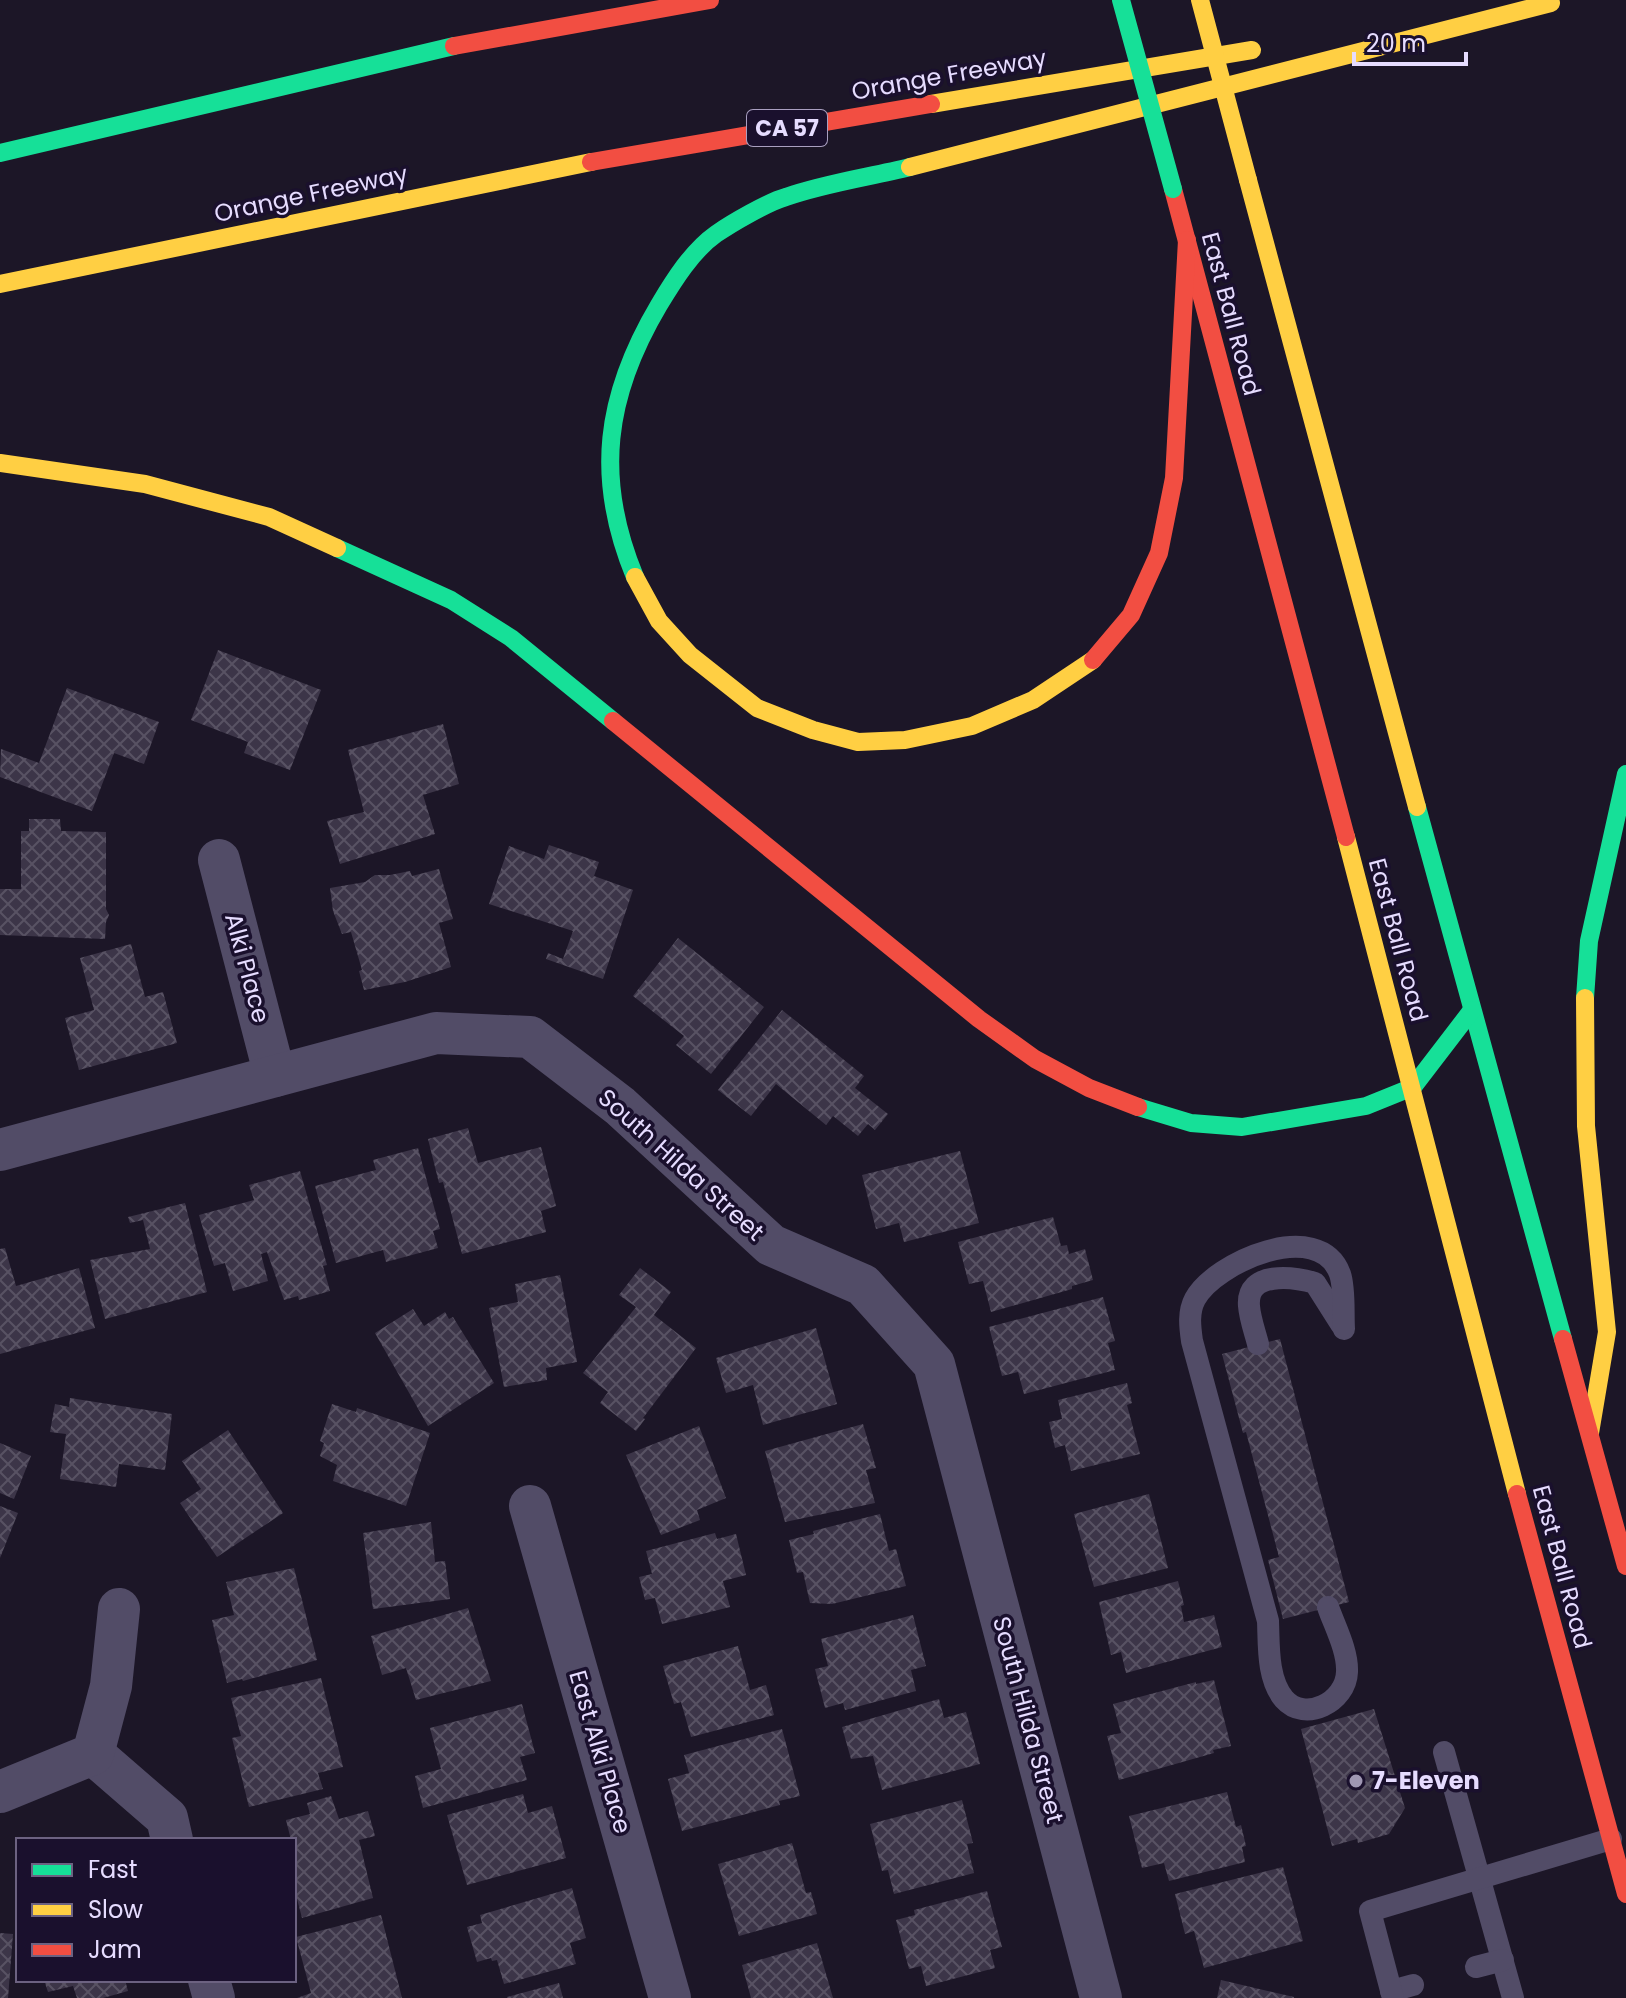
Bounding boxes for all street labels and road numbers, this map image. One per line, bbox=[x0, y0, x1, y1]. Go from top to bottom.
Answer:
street label: Orange Freeway bbox=[849, 41, 1049, 108]
road number: CA 57 bbox=[747, 110, 827, 146]
street label: Orange Freeway bbox=[211, 157, 411, 230]
street label: East Ball Road bbox=[1194, 229, 1269, 399]
street label: East Ball Road bbox=[1361, 855, 1436, 1025]
street label: Alki Place bbox=[217, 909, 278, 1026]
street label: South Hilda Street bbox=[591, 1081, 771, 1248]
street label: East Ball Road bbox=[1525, 1482, 1600, 1652]
street label: South Hilda Street bbox=[985, 1613, 1072, 1827]
street label: East Alki Place bbox=[561, 1666, 640, 1837]

